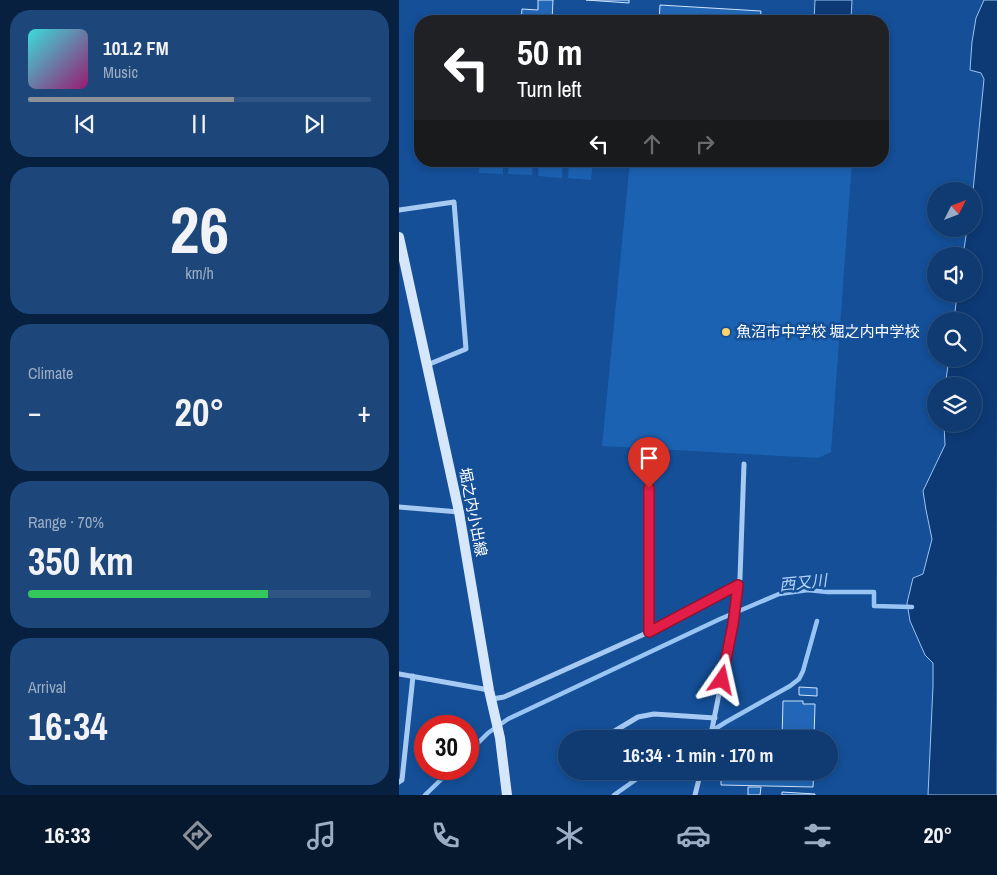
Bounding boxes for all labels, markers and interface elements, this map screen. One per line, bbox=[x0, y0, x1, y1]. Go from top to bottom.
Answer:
text: 50 m bbox=[517, 29, 582, 76]
text: 101.2 FM bbox=[103, 35, 169, 61]
icon: left bbox=[434, 35, 499, 100]
text: Music bbox=[103, 61, 138, 83]
text: Turn left bbox=[517, 74, 582, 104]
icon: previous bbox=[71, 110, 99, 138]
icon: pause bbox=[185, 110, 213, 138]
icon: next bbox=[300, 110, 328, 138]
icon: left bbox=[585, 130, 613, 158]
icon: ahead bbox=[638, 130, 666, 158]
icon: right bbox=[691, 130, 719, 158]
north arrow bbox=[927, 182, 981, 238]
map controls bbox=[927, 182, 982, 432]
text: 26 bbox=[170, 186, 229, 273]
button: sound bbox=[927, 247, 982, 302]
text: km/h bbox=[185, 262, 214, 284]
button: search bbox=[927, 312, 982, 367]
place label: 魚沼市中学校 堀之内中学校 bbox=[736, 321, 919, 342]
marker: 魚沼市中学校 堀之内中学校 bbox=[720, 326, 732, 338]
text: Climate bbox=[28, 362, 73, 384]
button: layers bbox=[927, 377, 982, 432]
text: 20° bbox=[175, 387, 224, 438]
text: − bbox=[28, 393, 41, 431]
text: + bbox=[358, 393, 371, 431]
pin bbox=[628, 437, 670, 488]
icon: arrive bbox=[635, 444, 663, 472]
street label: 堀之内小出線 bbox=[455, 466, 492, 558]
text: Range · 70% bbox=[28, 511, 104, 533]
text: 350 km bbox=[28, 536, 134, 587]
water label: 西又川 bbox=[778, 568, 830, 595]
position arrow bbox=[695, 653, 747, 705]
text: Arrival bbox=[28, 676, 66, 698]
text: 16:34 bbox=[28, 701, 108, 752]
speed limit sign: 30 bbox=[414, 715, 479, 780]
text: 16:34 · 1 min · 170 m bbox=[623, 742, 773, 768]
icon: directions bbox=[180, 818, 215, 853]
icon: music bbox=[304, 818, 339, 853]
icon: phone bbox=[428, 818, 463, 853]
icon: climate bbox=[552, 818, 587, 853]
icon: car bbox=[676, 818, 711, 853]
icon: filters bbox=[800, 818, 835, 853]
text: 16:33 bbox=[44, 820, 91, 850]
text: 20° bbox=[924, 820, 952, 850]

